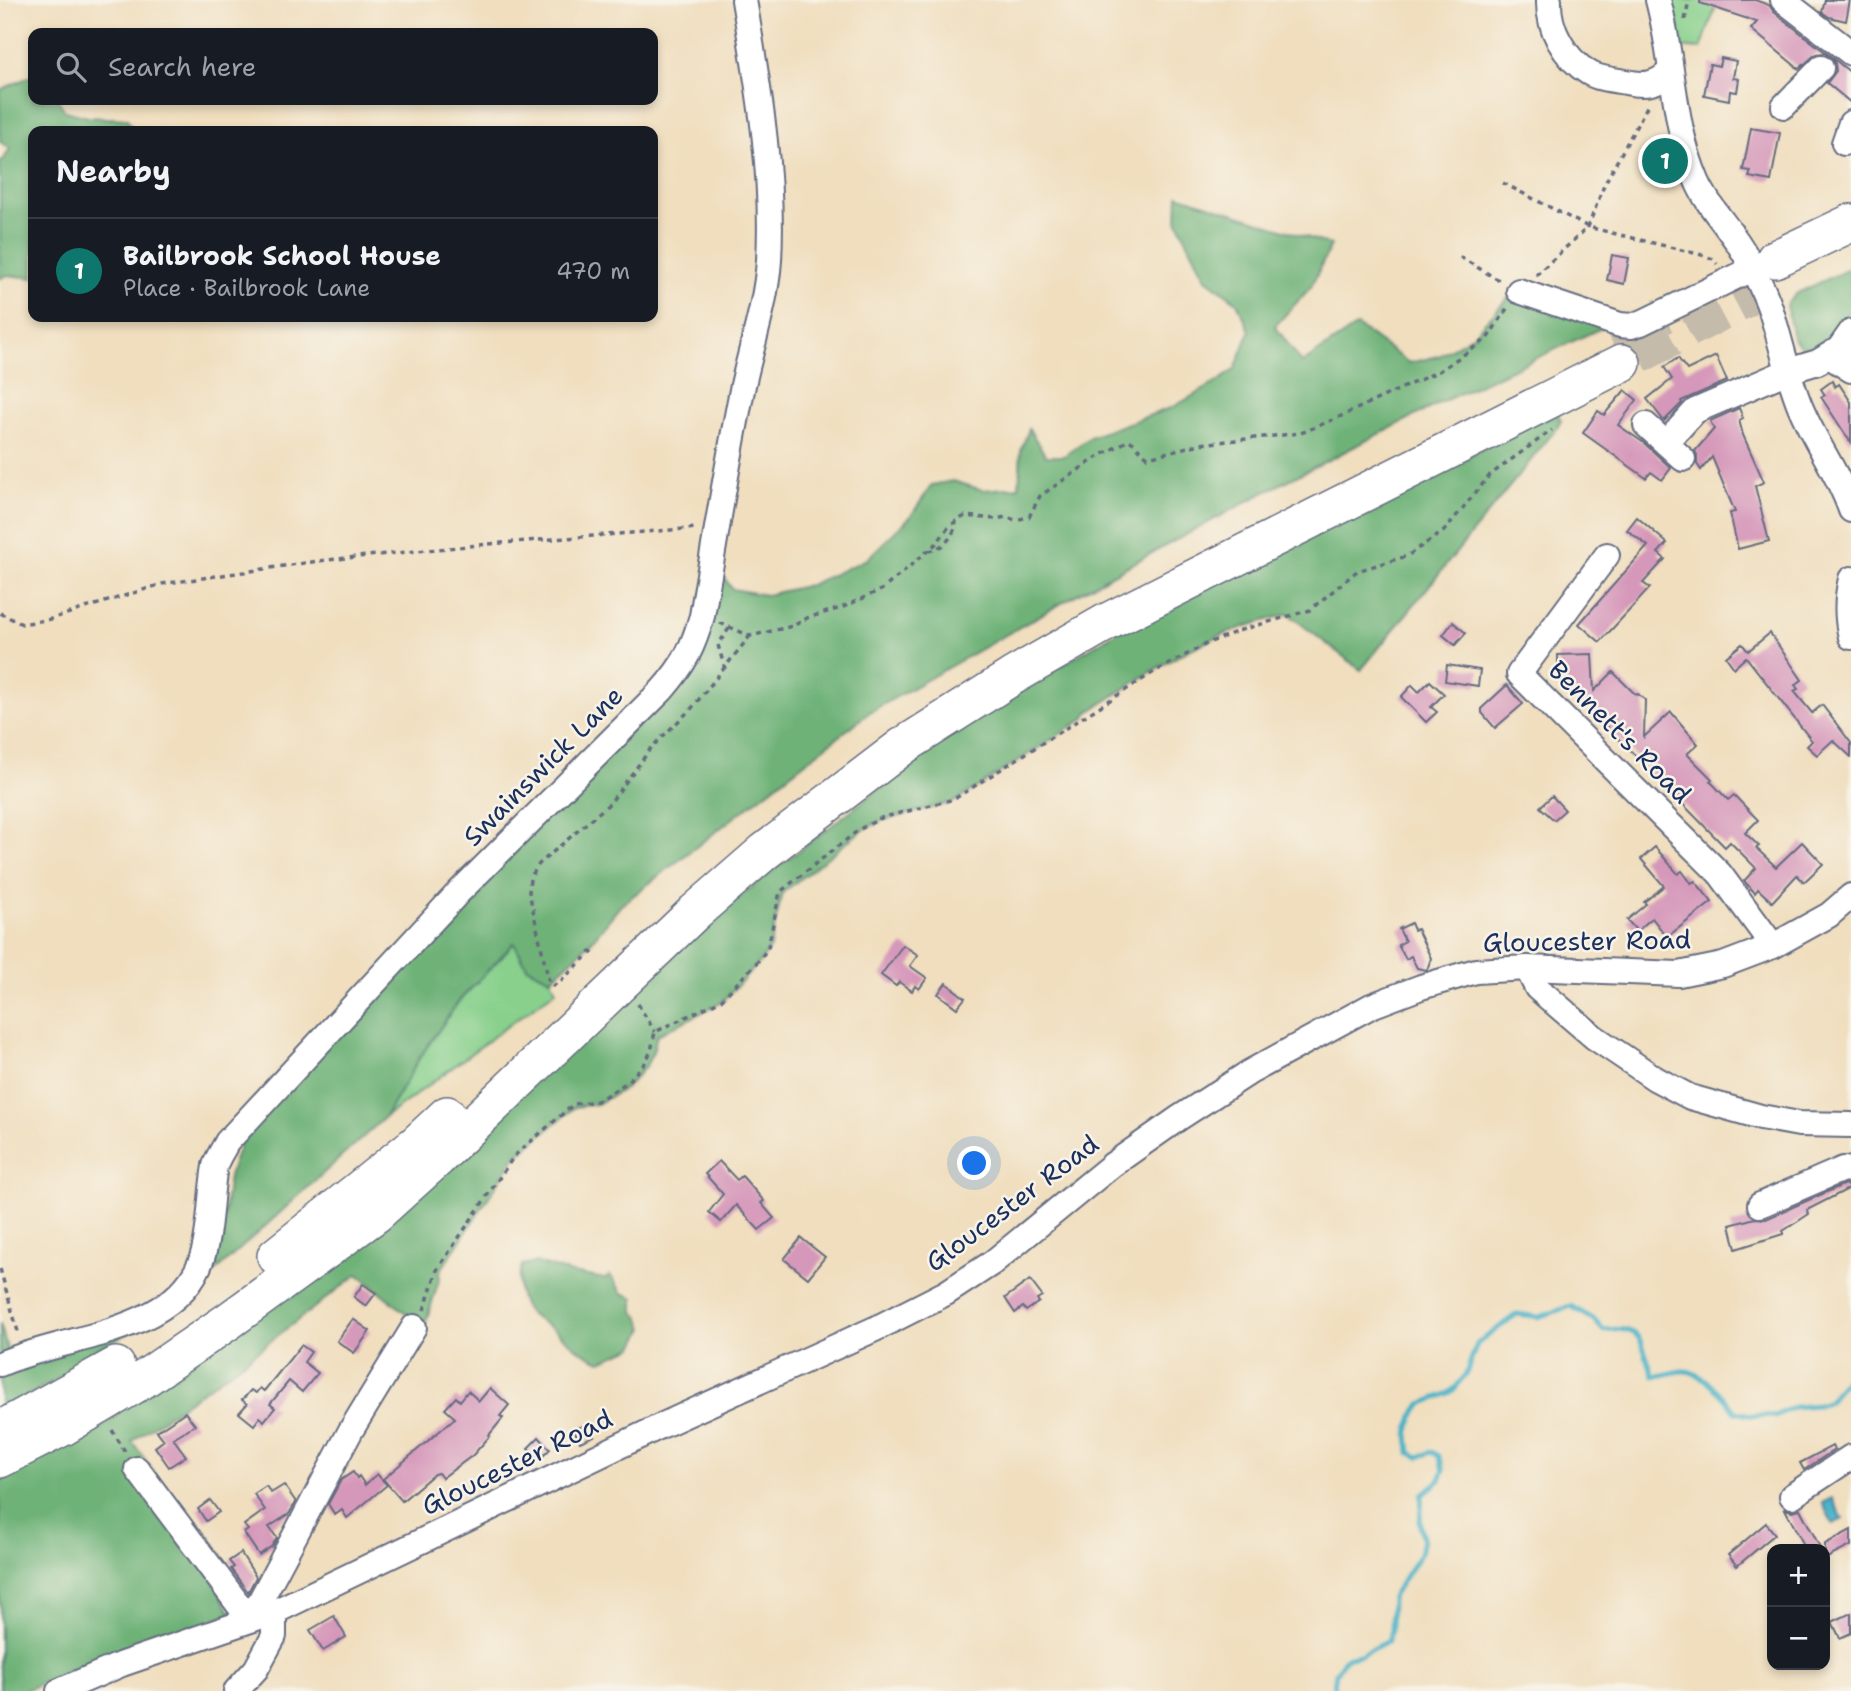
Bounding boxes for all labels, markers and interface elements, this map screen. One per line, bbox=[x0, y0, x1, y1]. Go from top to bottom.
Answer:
search box bbox=[28, 28, 658, 105]
icon: search bbox=[52, 48, 90, 86]
text: Search here bbox=[108, 49, 257, 84]
pin: 1 bbox=[1642, 135, 1688, 187]
text: Nearby bbox=[56, 151, 171, 192]
text: Bailbrook School House bbox=[123, 238, 441, 273]
text: 1 bbox=[74, 256, 84, 286]
text: 470 m bbox=[556, 256, 630, 286]
text: Place · Bailbrook Lane bbox=[123, 273, 370, 303]
street label: Bennett's Road bbox=[1541, 652, 1700, 811]
street label: Swainswick Lane bbox=[455, 678, 630, 853]
street label: Gloucester Road bbox=[1483, 921, 1691, 960]
street label: Gloucester Road bbox=[918, 1126, 1105, 1279]
your location bbox=[957, 1146, 991, 1180]
street label: Gloucester Road bbox=[416, 1400, 618, 1523]
map controls bbox=[1767, 1544, 1830, 1670]
button: + bbox=[1767, 1544, 1830, 1607]
button: − bbox=[1767, 1607, 1830, 1670]

